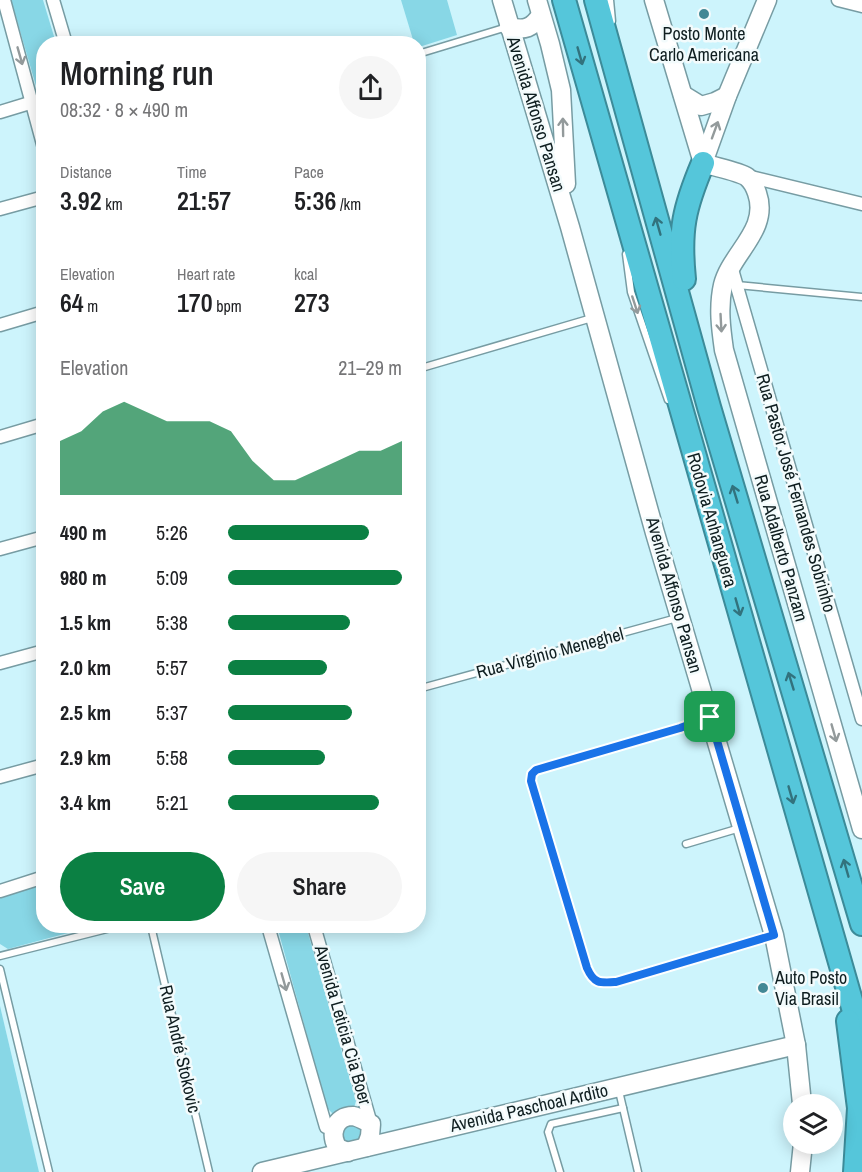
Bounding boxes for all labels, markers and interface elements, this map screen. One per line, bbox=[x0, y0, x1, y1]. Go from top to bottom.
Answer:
marker: Posto Monte Carlo Americana bbox=[697, 7, 711, 21]
place label: Posto Monte Carlo Americana bbox=[649, 21, 759, 67]
street label: Avenida Affonso Pansan bbox=[501, 32, 572, 195]
one-way arrow bbox=[15, 46, 26, 65]
one-way arrow bbox=[575, 46, 586, 65]
text: Morning run bbox=[60, 51, 214, 95]
button: share bbox=[339, 56, 402, 119]
text: 08:32 · 8 × 490 m bbox=[60, 96, 188, 123]
one-way arrow bbox=[557, 118, 569, 138]
one-way arrow bbox=[710, 121, 721, 139]
text: Distance bbox=[60, 161, 112, 183]
text: Time bbox=[177, 161, 207, 183]
text: Pace bbox=[294, 161, 324, 183]
text: 3.92 bbox=[60, 183, 102, 218]
text: 21:57 bbox=[177, 183, 231, 218]
text: 5:36 bbox=[294, 183, 336, 218]
text: km bbox=[102, 193, 123, 215]
text: /km bbox=[336, 193, 361, 215]
one-way arrow bbox=[652, 216, 664, 235]
text: Elevation bbox=[60, 263, 115, 285]
text: Heart rate bbox=[177, 263, 235, 285]
text: kcal bbox=[294, 263, 317, 285]
text: 64 bbox=[60, 285, 84, 320]
text: 170 bbox=[177, 285, 213, 320]
text: 273 bbox=[294, 285, 330, 320]
text: m bbox=[84, 295, 98, 317]
text: bpm bbox=[213, 295, 242, 317]
one-way arrow bbox=[631, 295, 642, 314]
one-way arrow bbox=[715, 312, 726, 332]
text: Elevation bbox=[60, 354, 128, 381]
text: 21–29 m bbox=[338, 354, 402, 381]
street label: Rua Pastor José Fernandes Sobrinho bbox=[750, 371, 843, 615]
street label: Rodovia Anhanguera bbox=[681, 450, 744, 590]
street label: Rua Adalberto Panzam bbox=[749, 471, 814, 624]
one-way arrow bbox=[729, 485, 740, 504]
street label: Avenida Affonso Pansan bbox=[640, 513, 709, 676]
text: 490 m bbox=[60, 519, 107, 546]
text: 5:26 bbox=[156, 519, 188, 546]
text: 980 m bbox=[60, 564, 107, 591]
text: 5:09 bbox=[156, 564, 188, 591]
one-way arrow bbox=[732, 597, 744, 616]
text: 1.5 km bbox=[60, 609, 111, 636]
text: 5:38 bbox=[156, 609, 188, 636]
street label: Rua Virginio Meneghel bbox=[473, 621, 626, 684]
text: 2.0 km bbox=[60, 654, 111, 681]
text: 5:57 bbox=[156, 654, 188, 681]
one-way arrow bbox=[785, 672, 796, 691]
pin bbox=[684, 691, 735, 742]
text: 2.5 km bbox=[60, 699, 111, 726]
text: 5:37 bbox=[156, 699, 188, 726]
icon: arrive bbox=[693, 700, 726, 733]
one-way arrow bbox=[829, 723, 840, 742]
text: 2.9 km bbox=[60, 744, 111, 771]
text: 5:58 bbox=[156, 744, 188, 771]
one-way arrow bbox=[786, 785, 798, 804]
text: 3.4 km bbox=[60, 789, 111, 816]
text: 5:21 bbox=[156, 789, 188, 816]
button: Save bbox=[60, 852, 225, 921]
button: Share bbox=[237, 852, 402, 921]
one-way arrow bbox=[840, 859, 851, 878]
street label: Avenida Leticia Cia Boer bbox=[308, 941, 378, 1108]
place label: Auto Posto Via Brasil bbox=[774, 965, 847, 1011]
one-way arrow bbox=[279, 972, 290, 991]
marker: Auto Posto Via Brasil bbox=[756, 981, 770, 995]
street label: Rua André Stokovic bbox=[154, 983, 207, 1115]
street label: Avenida Paschoal Ardito bbox=[446, 1077, 610, 1138]
map controls bbox=[783, 1094, 843, 1154]
button: layers bbox=[783, 1094, 843, 1154]

